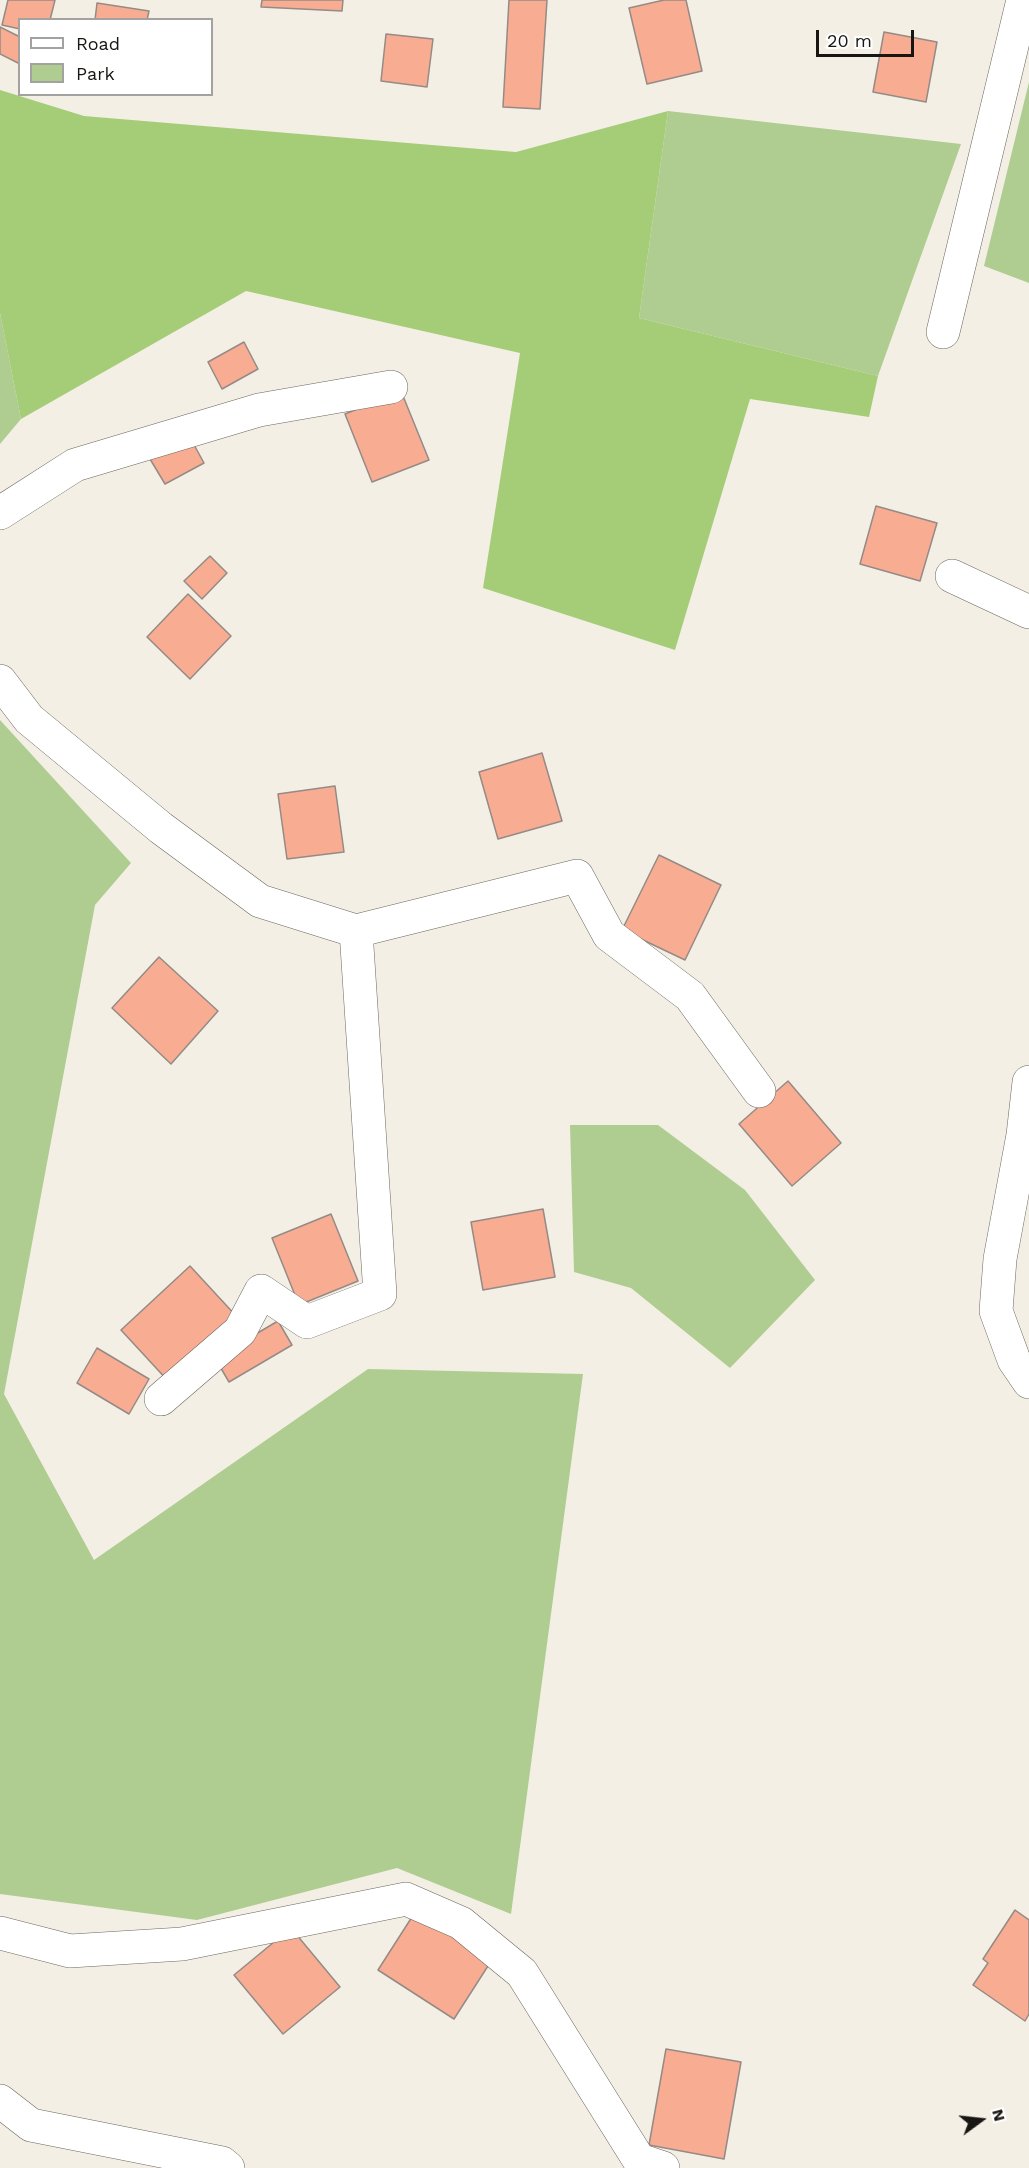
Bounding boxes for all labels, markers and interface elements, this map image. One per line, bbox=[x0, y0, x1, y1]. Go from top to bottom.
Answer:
legend bbox=[18, 18, 213, 96]
scale bar bbox=[819, 18, 916, 56]
text: 20 m bbox=[827, 30, 872, 51]
text: Road bbox=[76, 33, 120, 54]
text: Park bbox=[76, 63, 115, 84]
north arrow bbox=[951, 2090, 1011, 2150]
text: N bbox=[988, 2107, 1010, 2123]

